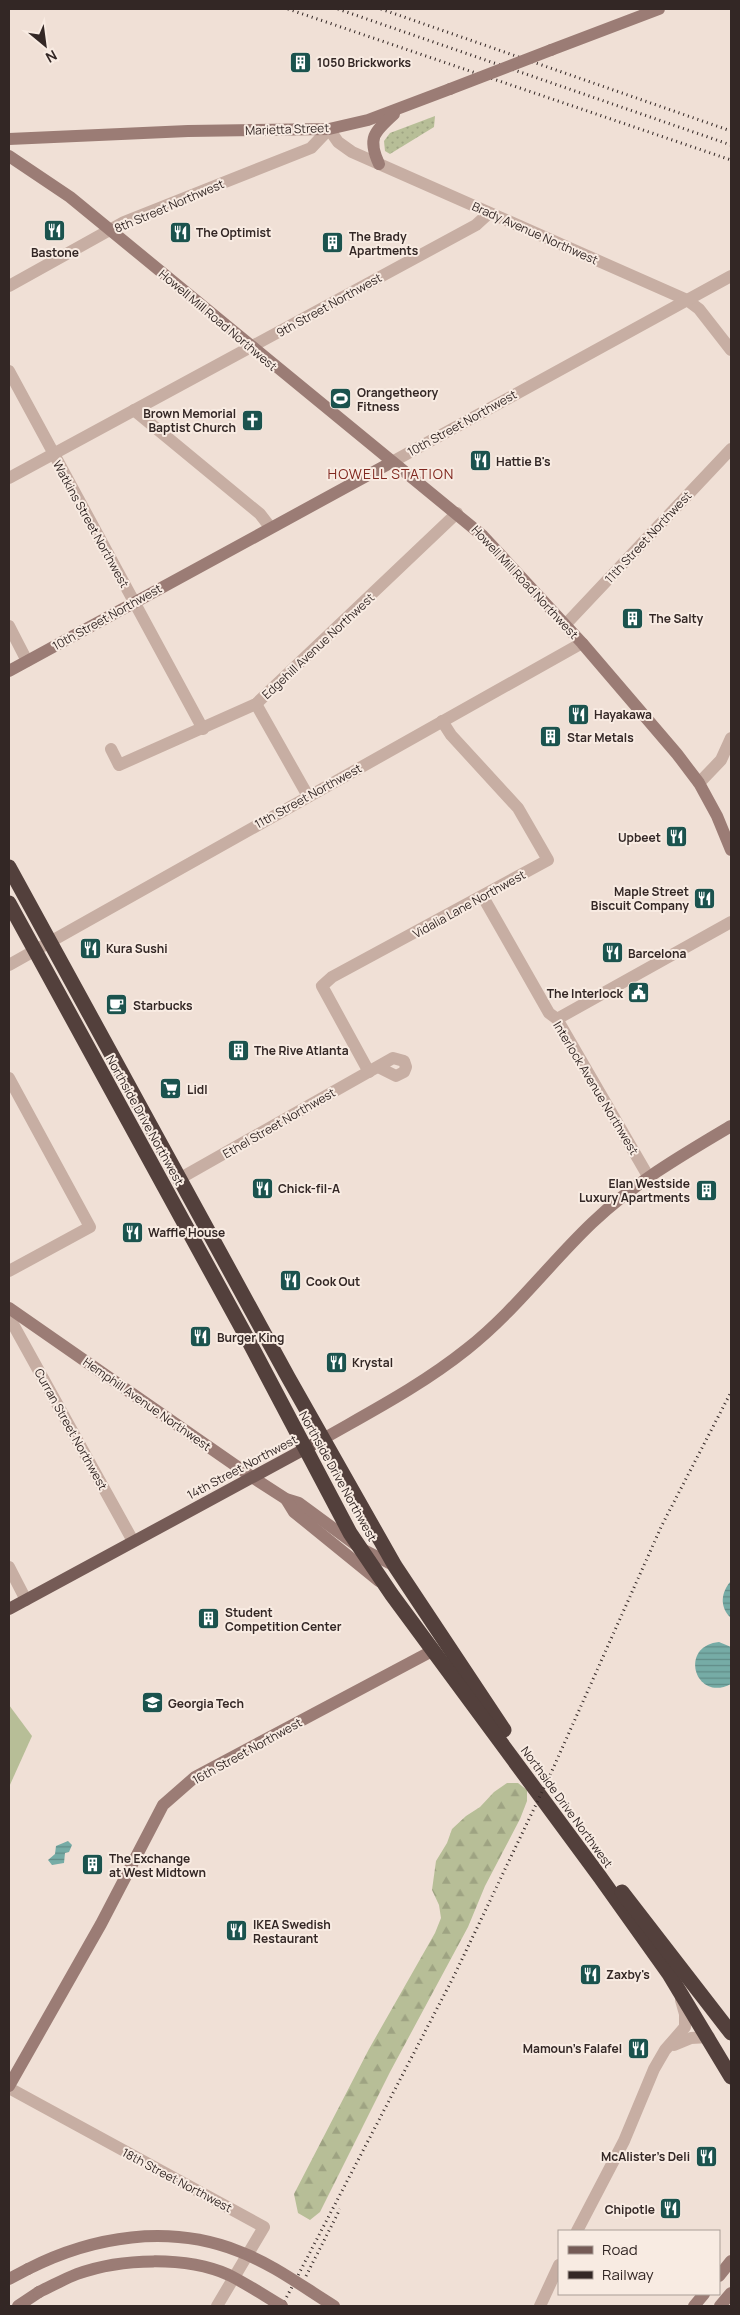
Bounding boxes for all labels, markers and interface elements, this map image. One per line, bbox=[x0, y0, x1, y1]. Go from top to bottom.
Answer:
north arrow bbox=[20, 20, 70, 70]
text: N bbox=[43, 46, 61, 68]
building icon: 1050 Brickworks bbox=[289, 50, 313, 74]
place label: 1050 Brickworks bbox=[317, 54, 411, 71]
street label: Marietta Street bbox=[245, 119, 330, 139]
street label: 8th Street Northwest bbox=[112, 175, 227, 237]
street label: Brady Avenue Northwest bbox=[469, 198, 601, 269]
restaurant icon: Bastone bbox=[43, 219, 67, 243]
restaurant icon: The Optimist bbox=[168, 220, 192, 244]
place label: The Optimist bbox=[196, 224, 271, 241]
place label: The Brady Apartments bbox=[349, 228, 419, 259]
building icon: The Brady Apartments bbox=[321, 231, 345, 255]
place label: Bastone bbox=[31, 244, 79, 261]
street label: Howell Mill Road Northwest bbox=[155, 265, 281, 375]
street label: 9th Street Northwest bbox=[273, 269, 385, 341]
place label: Orangetheory Fitness bbox=[357, 384, 439, 415]
street label: 10th Street Northwest bbox=[404, 386, 520, 460]
sports icon: Orangetheory Fitness bbox=[329, 387, 353, 411]
place label: Brown Memorial Baptist Church bbox=[143, 405, 236, 436]
church icon: Brown Memorial Baptist Church bbox=[240, 408, 264, 432]
restaurant icon: Hattie B's bbox=[468, 449, 492, 473]
place label: Hattie B's bbox=[496, 453, 551, 470]
street label: Watkins Street Northwest bbox=[49, 457, 133, 591]
district label: HOWELL STATION bbox=[328, 464, 454, 483]
street label: 11th Street Northwest bbox=[601, 487, 695, 587]
street label: Howell Mill Road Northwest bbox=[468, 522, 582, 643]
street label: 10th Street Northwest bbox=[49, 580, 165, 654]
street label: Edgehill Avenue Northwest bbox=[258, 589, 378, 703]
building icon: The Salty bbox=[621, 606, 645, 630]
place label: The Salty bbox=[649, 610, 704, 627]
restaurant icon: Hayakawa bbox=[566, 702, 590, 726]
place label: Hayakawa bbox=[594, 706, 652, 723]
building icon: Star Metals bbox=[539, 725, 563, 749]
place label: Star Metals bbox=[567, 729, 634, 746]
street label: 11th Street Northwest bbox=[251, 759, 365, 833]
restaurant icon: Upbeet bbox=[665, 825, 689, 849]
place label: Upbeet bbox=[618, 829, 661, 846]
street label: Vidalia Lane Northwest bbox=[410, 866, 528, 942]
place label: Maple Street Biscuit Company bbox=[591, 883, 689, 914]
restaurant icon: Maple Street Biscuit Company bbox=[693, 886, 717, 910]
restaurant icon: Kura Sushi bbox=[78, 936, 102, 960]
place label: Kura Sushi bbox=[106, 940, 168, 957]
restaurant icon: Barcelona bbox=[600, 941, 624, 965]
place label: Barcelona bbox=[628, 945, 686, 962]
public building icon: The Interlock bbox=[627, 981, 651, 1005]
place label: The Interlock bbox=[547, 985, 624, 1002]
cafe icon: Starbucks bbox=[105, 993, 129, 1017]
place label: Starbucks bbox=[133, 997, 193, 1014]
street label: Interlock Avenue Northwest bbox=[549, 1018, 643, 1158]
building icon: The Rive Atlanta bbox=[226, 1038, 250, 1062]
place label: The Rive Atlanta bbox=[254, 1042, 349, 1059]
street label: Northside Drive Northwest bbox=[102, 1052, 188, 1188]
supermarket icon: Lidl bbox=[159, 1077, 183, 1101]
place label: Lidl bbox=[187, 1081, 208, 1098]
street label: Ethel Street Northwest bbox=[220, 1084, 339, 1162]
place label: Elan Westside Luxury Apartments bbox=[579, 1175, 691, 1206]
restaurant icon: Chick-fil-A bbox=[250, 1176, 274, 1200]
building icon: Elan Westside Luxury Apartments bbox=[694, 1178, 718, 1202]
place label: Chick-fil-A bbox=[278, 1180, 340, 1197]
restaurant icon: Waffle House bbox=[120, 1220, 144, 1244]
place label: Waffle House bbox=[148, 1224, 225, 1241]
restaurant icon: Cook Out bbox=[278, 1269, 302, 1293]
place label: Cook Out bbox=[306, 1273, 360, 1290]
restaurant icon: Burger King bbox=[189, 1325, 213, 1349]
place label: Burger King bbox=[217, 1329, 284, 1346]
restaurant icon: Krystal bbox=[324, 1350, 348, 1374]
street label: Hemphill Avenue Northwest bbox=[80, 1353, 214, 1455]
place label: Krystal bbox=[352, 1354, 393, 1371]
street label: Curran Street Northwest bbox=[30, 1365, 112, 1493]
street label: Northside Drive Northwest bbox=[295, 1408, 381, 1544]
street label: 14th Street Northwest bbox=[184, 1431, 300, 1503]
place label: Student Competition Center bbox=[225, 1604, 342, 1635]
building icon: Student Competition Center bbox=[197, 1607, 221, 1631]
school or university icon: Georgia Tech bbox=[140, 1691, 164, 1715]
place label: Georgia Tech bbox=[168, 1695, 244, 1712]
street label: 16th Street Northwest bbox=[189, 1714, 305, 1788]
street label: Northside Drive Northwest bbox=[517, 1743, 617, 1871]
place label: The Exchange at West Midtown bbox=[109, 1850, 206, 1881]
building icon: The Exchange at West Midtown bbox=[81, 1853, 105, 1877]
place label: IKEA Swedish Restaurant bbox=[253, 1916, 331, 1947]
restaurant icon: IKEA Swedish Restaurant bbox=[225, 1919, 249, 1943]
restaurant icon: Zaxby's bbox=[578, 1962, 602, 1986]
place label: Zaxby's bbox=[606, 1966, 650, 1983]
restaurant icon: Mamoun's Falafel bbox=[626, 2036, 650, 2060]
place label: Mamoun's Falafel bbox=[523, 2040, 622, 2057]
street label: 18th Street Northwest bbox=[119, 2144, 235, 2216]
restaurant icon: McAlister's Deli bbox=[694, 2144, 718, 2168]
place label: McAlister's Deli bbox=[601, 2148, 690, 2165]
restaurant icon: Chipotle bbox=[659, 2197, 683, 2221]
place label: Chipotle bbox=[605, 2201, 655, 2218]
legend bbox=[558, 2230, 720, 2295]
text: Road bbox=[602, 2239, 638, 2260]
text: Railway bbox=[602, 2264, 654, 2285]

